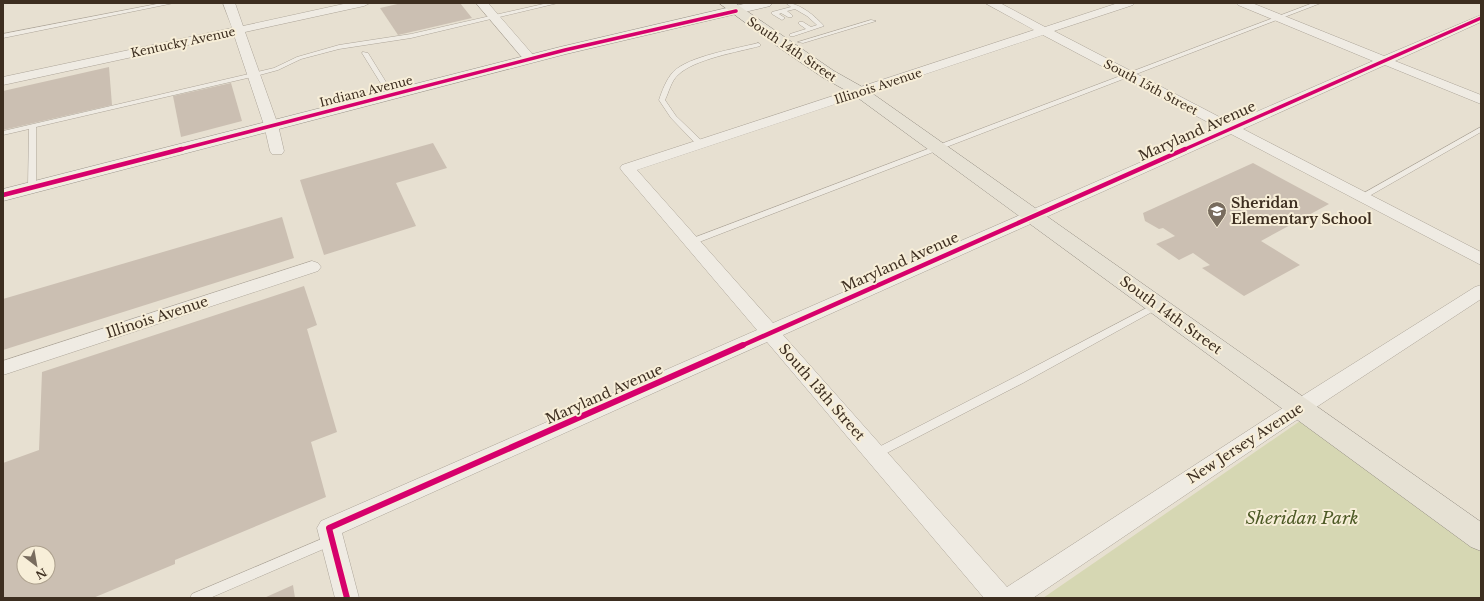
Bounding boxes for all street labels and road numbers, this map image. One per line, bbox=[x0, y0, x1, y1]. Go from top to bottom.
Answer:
street label: South 14th Street bbox=[744, 14, 840, 85]
street label: Kentucky Avenue bbox=[129, 24, 237, 60]
street label: South 15th Street bbox=[1101, 56, 1201, 118]
street label: Illinois Avenue bbox=[832, 65, 924, 107]
street label: Indiana Avenue bbox=[318, 72, 414, 110]
street label: Maryland Avenue bbox=[1135, 97, 1259, 165]
street label: Maryland Avenue bbox=[838, 228, 962, 296]
street label: South 14th Street bbox=[1116, 272, 1226, 359]
street label: Illinois Avenue bbox=[104, 292, 210, 342]
street label: South 13th Street bbox=[775, 340, 869, 445]
street label: Maryland Avenue bbox=[542, 360, 666, 428]
street label: New Jersey Avenue bbox=[1183, 399, 1307, 487]

